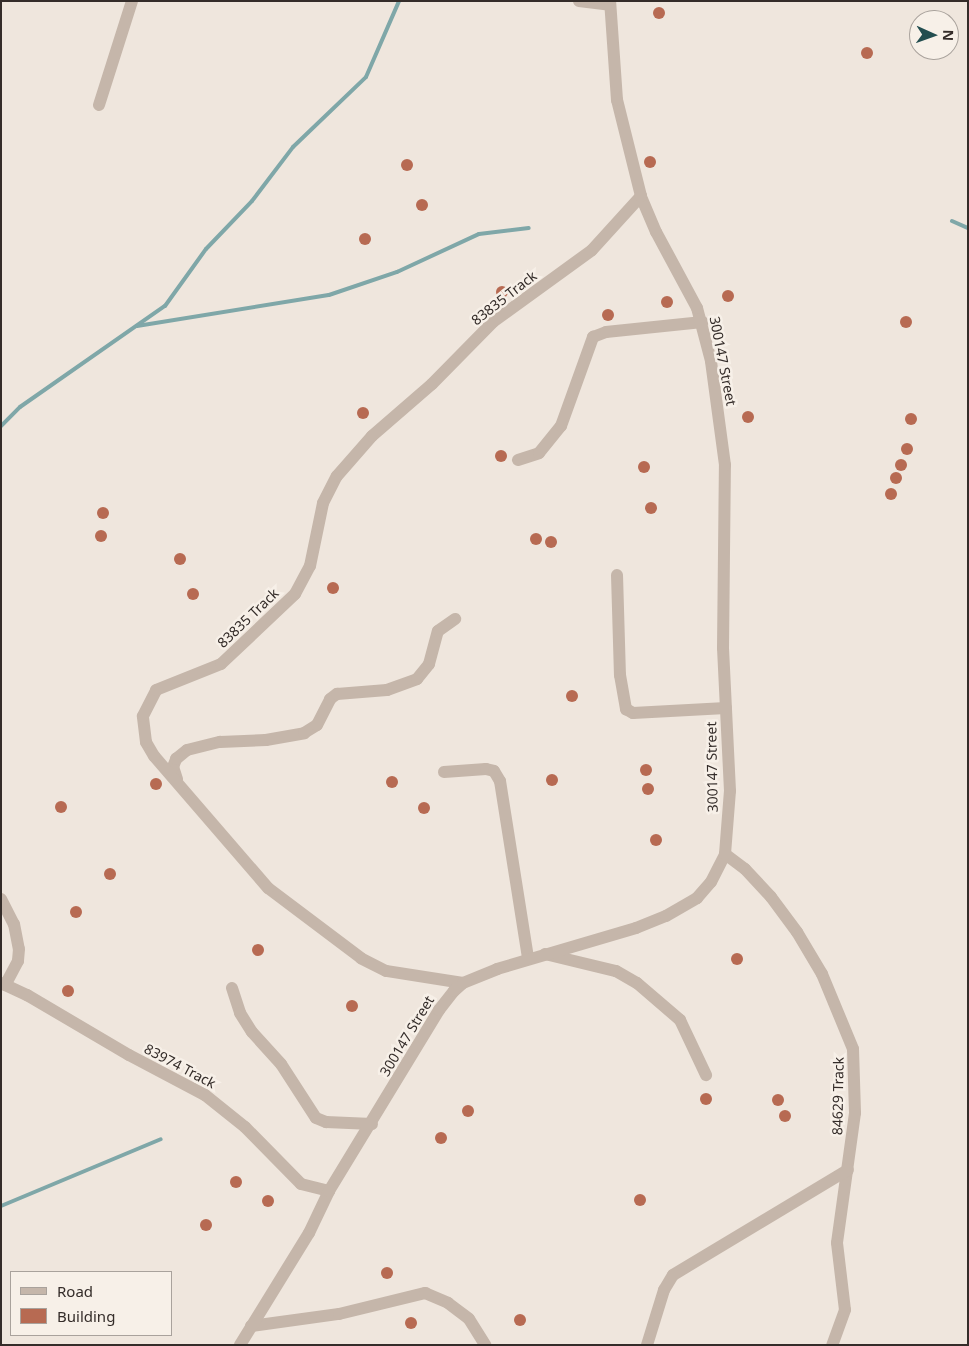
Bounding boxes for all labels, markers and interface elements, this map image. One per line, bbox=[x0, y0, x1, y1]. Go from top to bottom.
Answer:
north arrow bbox=[909, 10, 959, 60]
text: N bbox=[939, 29, 958, 42]
street label: 83835 Track bbox=[468, 267, 540, 329]
street label: 300147 Street bbox=[706, 315, 740, 407]
street label: 83835 Track bbox=[214, 585, 282, 651]
street label: 300147 Street bbox=[703, 721, 721, 813]
street label: 300147 Street bbox=[376, 993, 438, 1079]
street label: 83974 Track bbox=[141, 1040, 219, 1092]
street label: 84629 Track bbox=[829, 1057, 847, 1135]
legend bbox=[10, 1271, 172, 1336]
text: Road bbox=[57, 1281, 93, 1301]
text: Building bbox=[57, 1306, 115, 1326]

